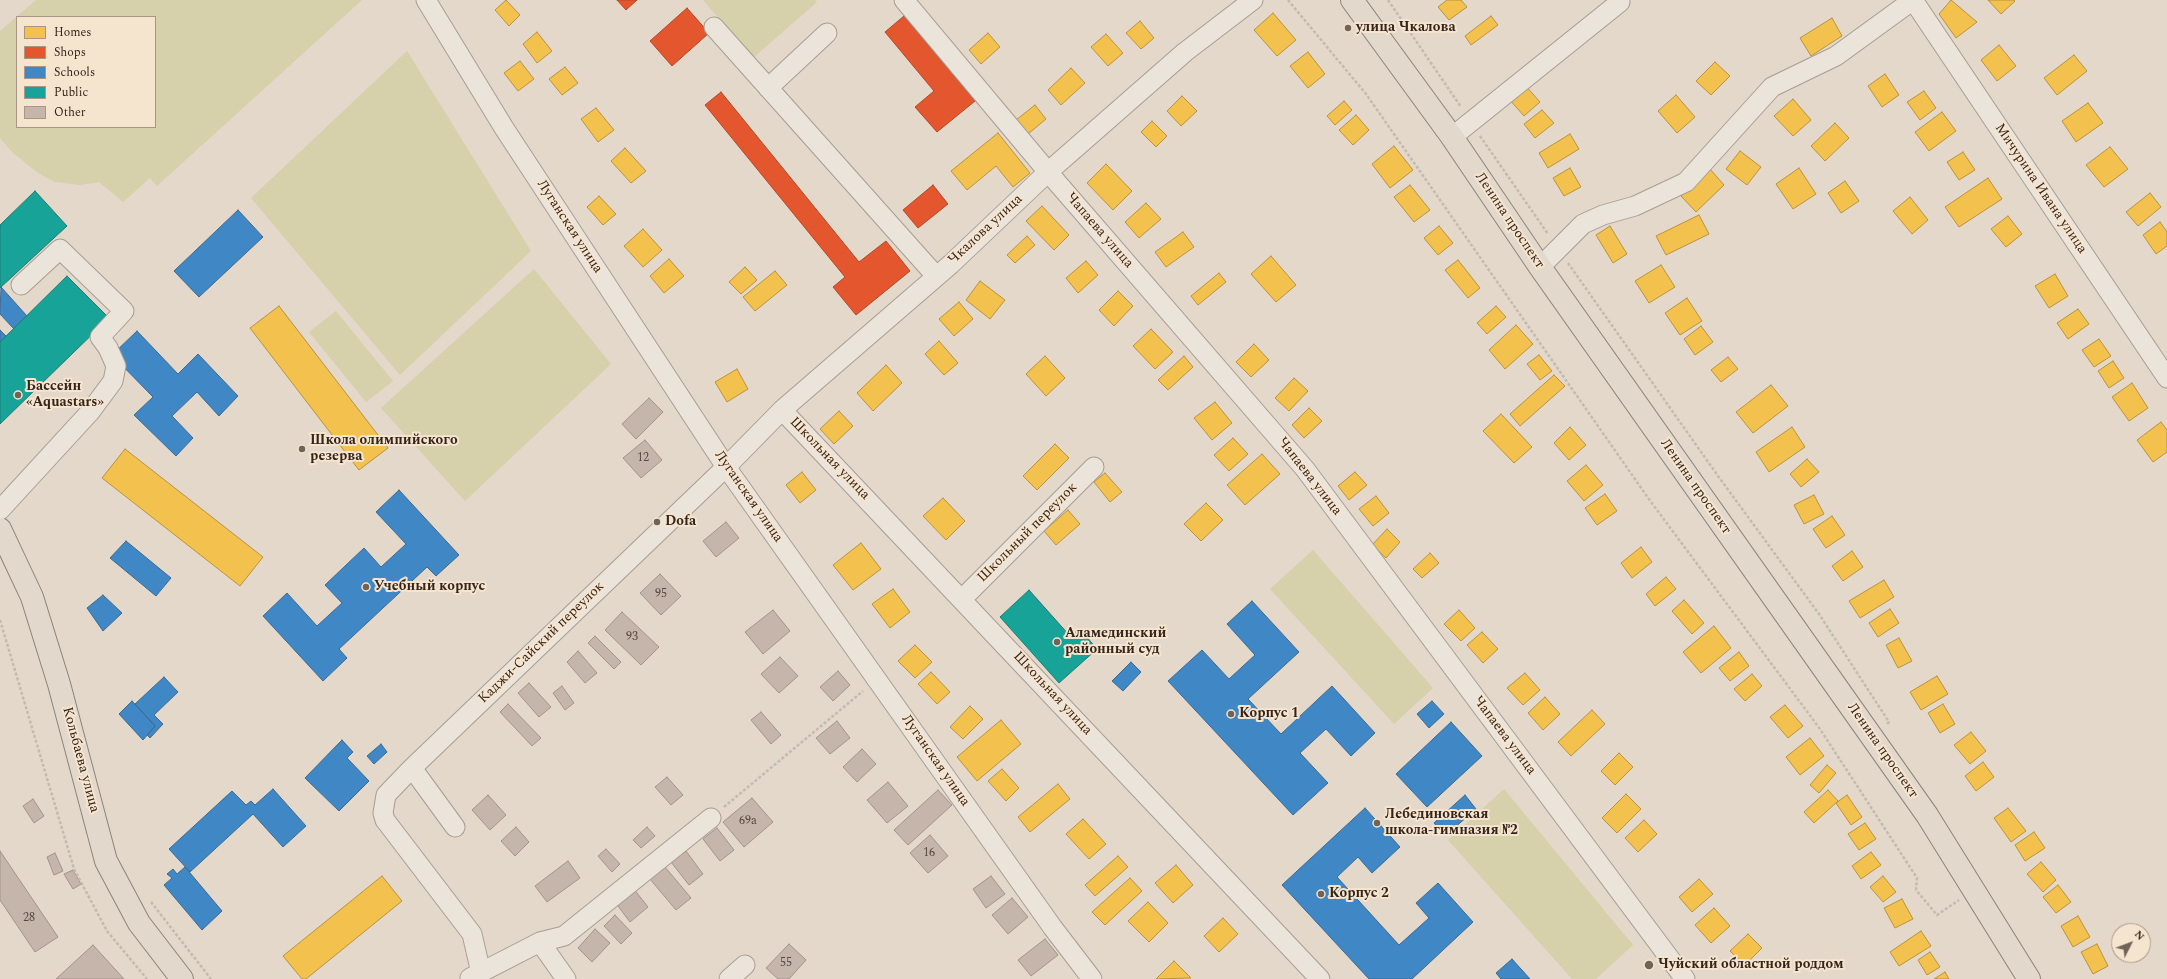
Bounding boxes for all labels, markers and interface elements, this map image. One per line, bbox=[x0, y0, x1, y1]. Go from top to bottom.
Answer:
legend bbox=[16, 16, 156, 128]
place label: улица Чкалова bbox=[1356, 20, 1456, 36]
text: Homes bbox=[54, 23, 92, 42]
marker: улица Чкалова bbox=[1343, 23, 1353, 33]
text: Shops bbox=[54, 43, 86, 62]
text: Schools bbox=[54, 63, 95, 82]
text: Public bbox=[54, 83, 88, 102]
text: Other bbox=[54, 103, 86, 122]
street label: Мичурина Ивана улица bbox=[1990, 121, 2090, 257]
street label: Ленина проспект bbox=[1471, 170, 1547, 272]
street label: Луганская улица bbox=[533, 177, 605, 277]
street label: Чапаева улица bbox=[1062, 190, 1136, 272]
street label: Чкалова улица bbox=[945, 191, 1027, 269]
place label: Бассейн «Aquastars» bbox=[26, 379, 104, 412]
marker: Бассейн «Aquastars» bbox=[13, 390, 23, 400]
street label: Школьная улица bbox=[785, 414, 873, 504]
place label: Школа олимпийского резерва bbox=[310, 433, 458, 466]
street label: Чапаева улица bbox=[1273, 435, 1345, 519]
street label: Ленина проспект bbox=[1656, 436, 1734, 538]
marker: Школа олимпийского резерва bbox=[297, 444, 307, 454]
street label: Луганская улица bbox=[710, 448, 786, 546]
house number: 12 bbox=[637, 452, 649, 466]
street label: Школьный переулок bbox=[975, 480, 1081, 586]
place label: Dofa bbox=[665, 514, 696, 530]
marker: Dofa bbox=[652, 517, 662, 527]
street label: Каджи-Сайский переулок bbox=[476, 578, 608, 708]
place label: Учебный корпус bbox=[374, 579, 485, 595]
marker: Учебный корпус bbox=[361, 582, 371, 592]
house number: 95 bbox=[655, 588, 667, 602]
place label: Аламединский районный суд bbox=[1065, 626, 1166, 658]
house number: 93 bbox=[626, 631, 638, 645]
marker: Аламединский районный суд bbox=[1052, 637, 1062, 647]
street label: Школьная улица bbox=[1009, 649, 1095, 739]
street label: Чапаева улица bbox=[1469, 693, 1539, 779]
street label: Ленина проспект bbox=[1843, 700, 1921, 802]
street label: Кольбаева улица bbox=[58, 705, 102, 815]
place label: Корпус 1 bbox=[1239, 706, 1299, 722]
marker: Корпус 1 bbox=[1226, 709, 1236, 719]
street label: Луганская улица bbox=[897, 712, 973, 810]
place label: Лебединовская школа-гимназия №2 bbox=[1385, 807, 1518, 840]
house number: 69a bbox=[739, 815, 757, 829]
marker: Лебединовская школа-гимназия №2 bbox=[1372, 818, 1382, 828]
house number: 16 bbox=[923, 847, 935, 861]
place label: Корпус 2 bbox=[1329, 886, 1389, 902]
marker: Корпус 2 bbox=[1316, 889, 1326, 899]
house number: 28 bbox=[23, 912, 35, 926]
north arrow bbox=[2111, 923, 2151, 963]
text: N bbox=[2130, 926, 2149, 944]
house number: 55 bbox=[780, 957, 792, 971]
place label: Чуйский областной роддом bbox=[1658, 957, 1844, 973]
marker: Чуйский областной роддом bbox=[1643, 959, 1655, 971]

